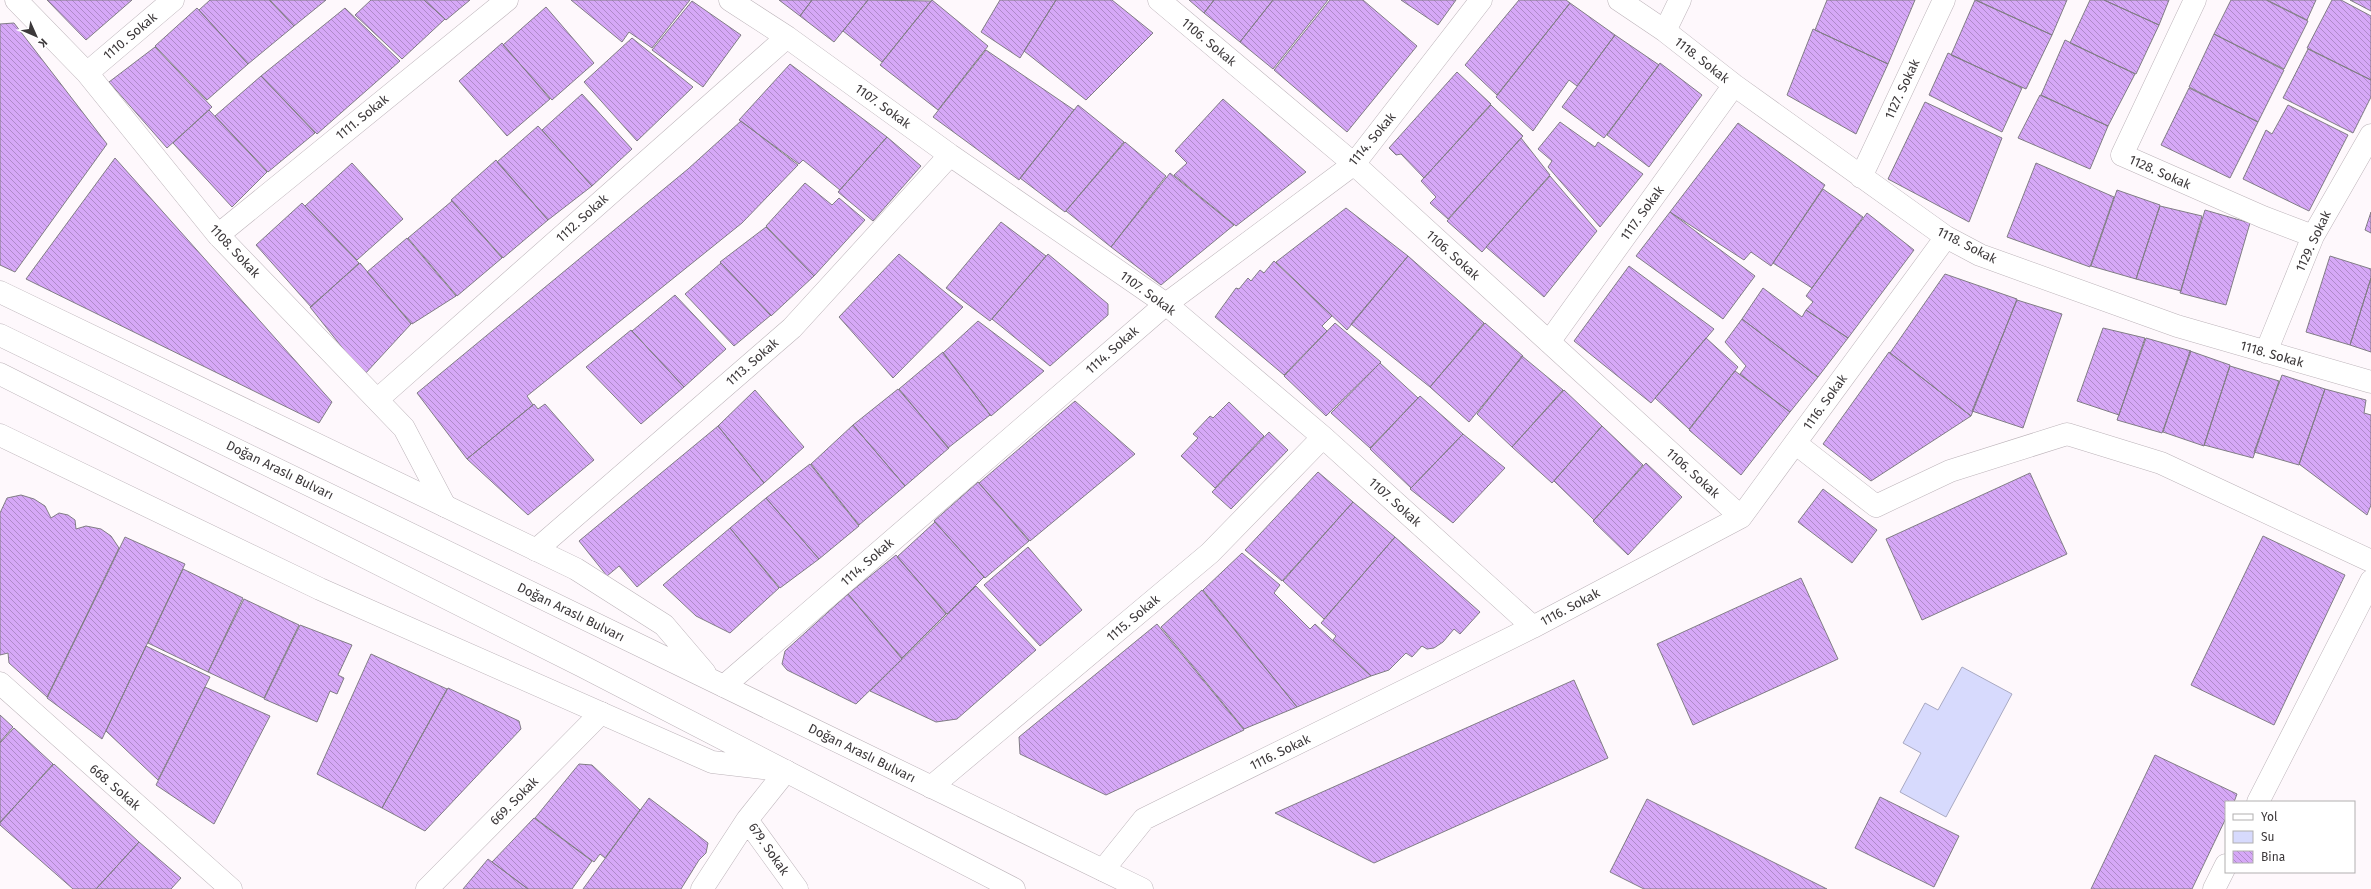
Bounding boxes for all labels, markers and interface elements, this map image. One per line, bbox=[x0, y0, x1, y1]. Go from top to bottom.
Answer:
street label: 1110. Sokak bbox=[100, 9, 160, 63]
street label: 1106. Sokak bbox=[1179, 15, 1240, 69]
north arrow bbox=[16, 16, 56, 56]
street label: 1118. Sokak bbox=[1672, 34, 1733, 86]
text: K bbox=[35, 36, 50, 51]
street label: 1127. Sokak bbox=[1882, 56, 1923, 121]
street label: 1107. Sokak bbox=[852, 81, 914, 131]
street label: 1111. Sokak bbox=[333, 91, 392, 143]
street label: 1114. Sokak bbox=[1345, 109, 1399, 169]
street label: 1128. Sokak bbox=[2127, 152, 2194, 192]
street label: 1117. Sokak bbox=[1617, 183, 1667, 243]
street label: 1112. Sokak bbox=[553, 191, 611, 245]
street label: 1129. Sokak bbox=[2292, 208, 2334, 274]
street label: 1108. Sokak bbox=[207, 221, 264, 281]
street label: 1118. Sokak bbox=[1935, 224, 2000, 267]
street label: 1106. Sokak bbox=[1423, 227, 1483, 283]
street label: 1107. Sokak bbox=[1117, 268, 1179, 318]
street label: 1114. Sokak bbox=[1083, 323, 1142, 377]
street label: 1113. Sokak bbox=[723, 335, 781, 389]
street label: 1118. Sokak bbox=[2239, 338, 2306, 370]
street label: 1116. Sokak bbox=[1800, 371, 1850, 433]
street label: Doğan Araslı Bulvarı bbox=[224, 437, 336, 503]
street label: 1106. Sokak bbox=[1663, 445, 1723, 501]
street label: 1107. Sokak bbox=[1366, 475, 1425, 530]
street label: 1114. Sokak bbox=[838, 535, 897, 589]
street label: Doğan Araslı Bulvarı bbox=[515, 579, 627, 645]
street label: 1116. Sokak bbox=[1538, 585, 1602, 629]
street label: 1115. Sokak bbox=[1103, 591, 1163, 644]
street label: Doğan Araslı Bulvarı bbox=[806, 720, 918, 786]
street label: 1116. Sokak bbox=[1248, 731, 1313, 773]
street label: 668. Sokak bbox=[87, 761, 144, 813]
street label: 669. Sokak bbox=[487, 774, 541, 828]
legend bbox=[2225, 801, 2355, 873]
text: Yol bbox=[2261, 810, 2278, 824]
street label: 679. Sokak bbox=[746, 820, 793, 878]
text: Su bbox=[2261, 830, 2275, 844]
text: Bina bbox=[2261, 850, 2285, 864]

